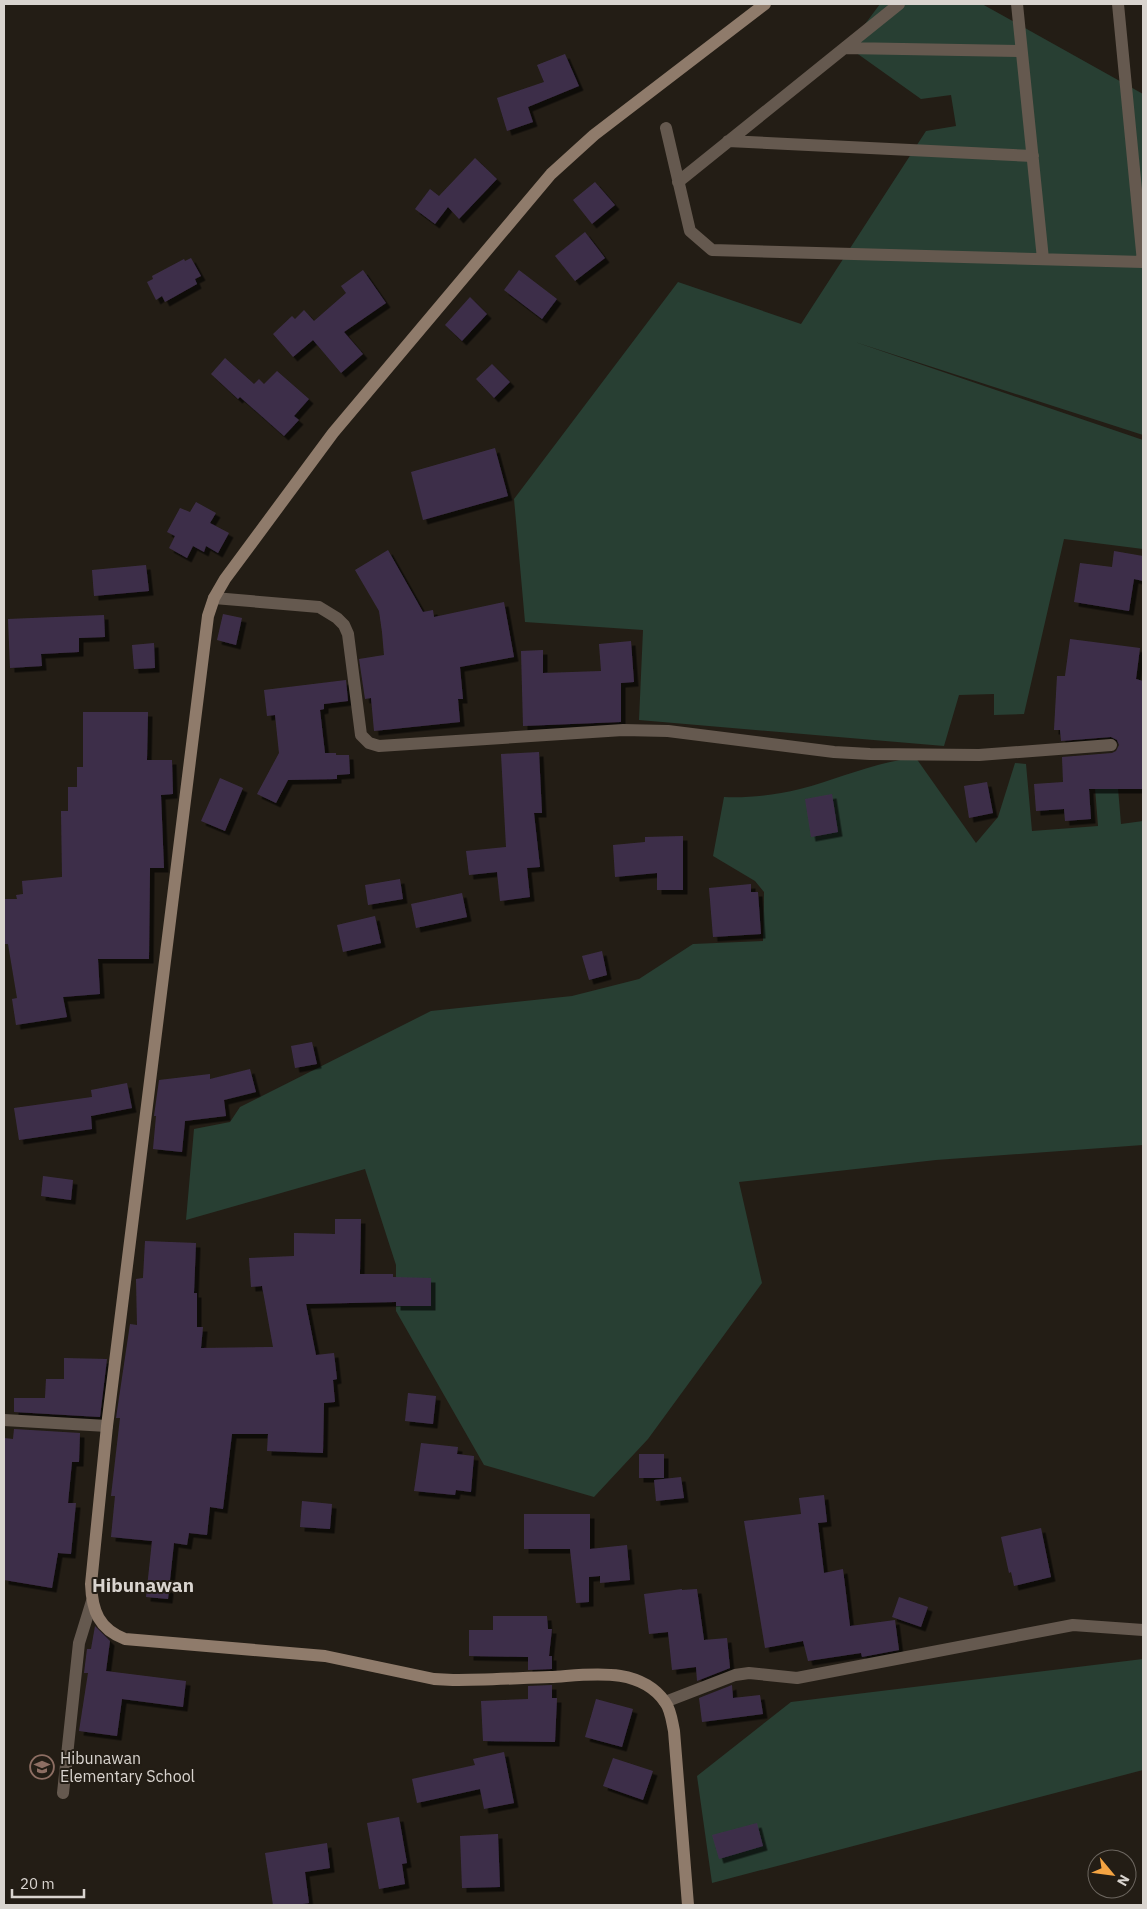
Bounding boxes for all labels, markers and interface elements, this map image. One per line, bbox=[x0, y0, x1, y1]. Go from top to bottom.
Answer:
district label: Hibunawan bbox=[92, 1573, 194, 1597]
place label: Hibunawan Elementary School bbox=[60, 1748, 195, 1786]
school or university icon: Hibunawan Elementary School bbox=[29, 1754, 55, 1780]
north arrow bbox=[1087, 1849, 1137, 1899]
scale bar bbox=[12, 1866, 85, 1898]
text: N bbox=[1113, 1872, 1134, 1889]
text: 20 m bbox=[20, 1874, 55, 1893]

